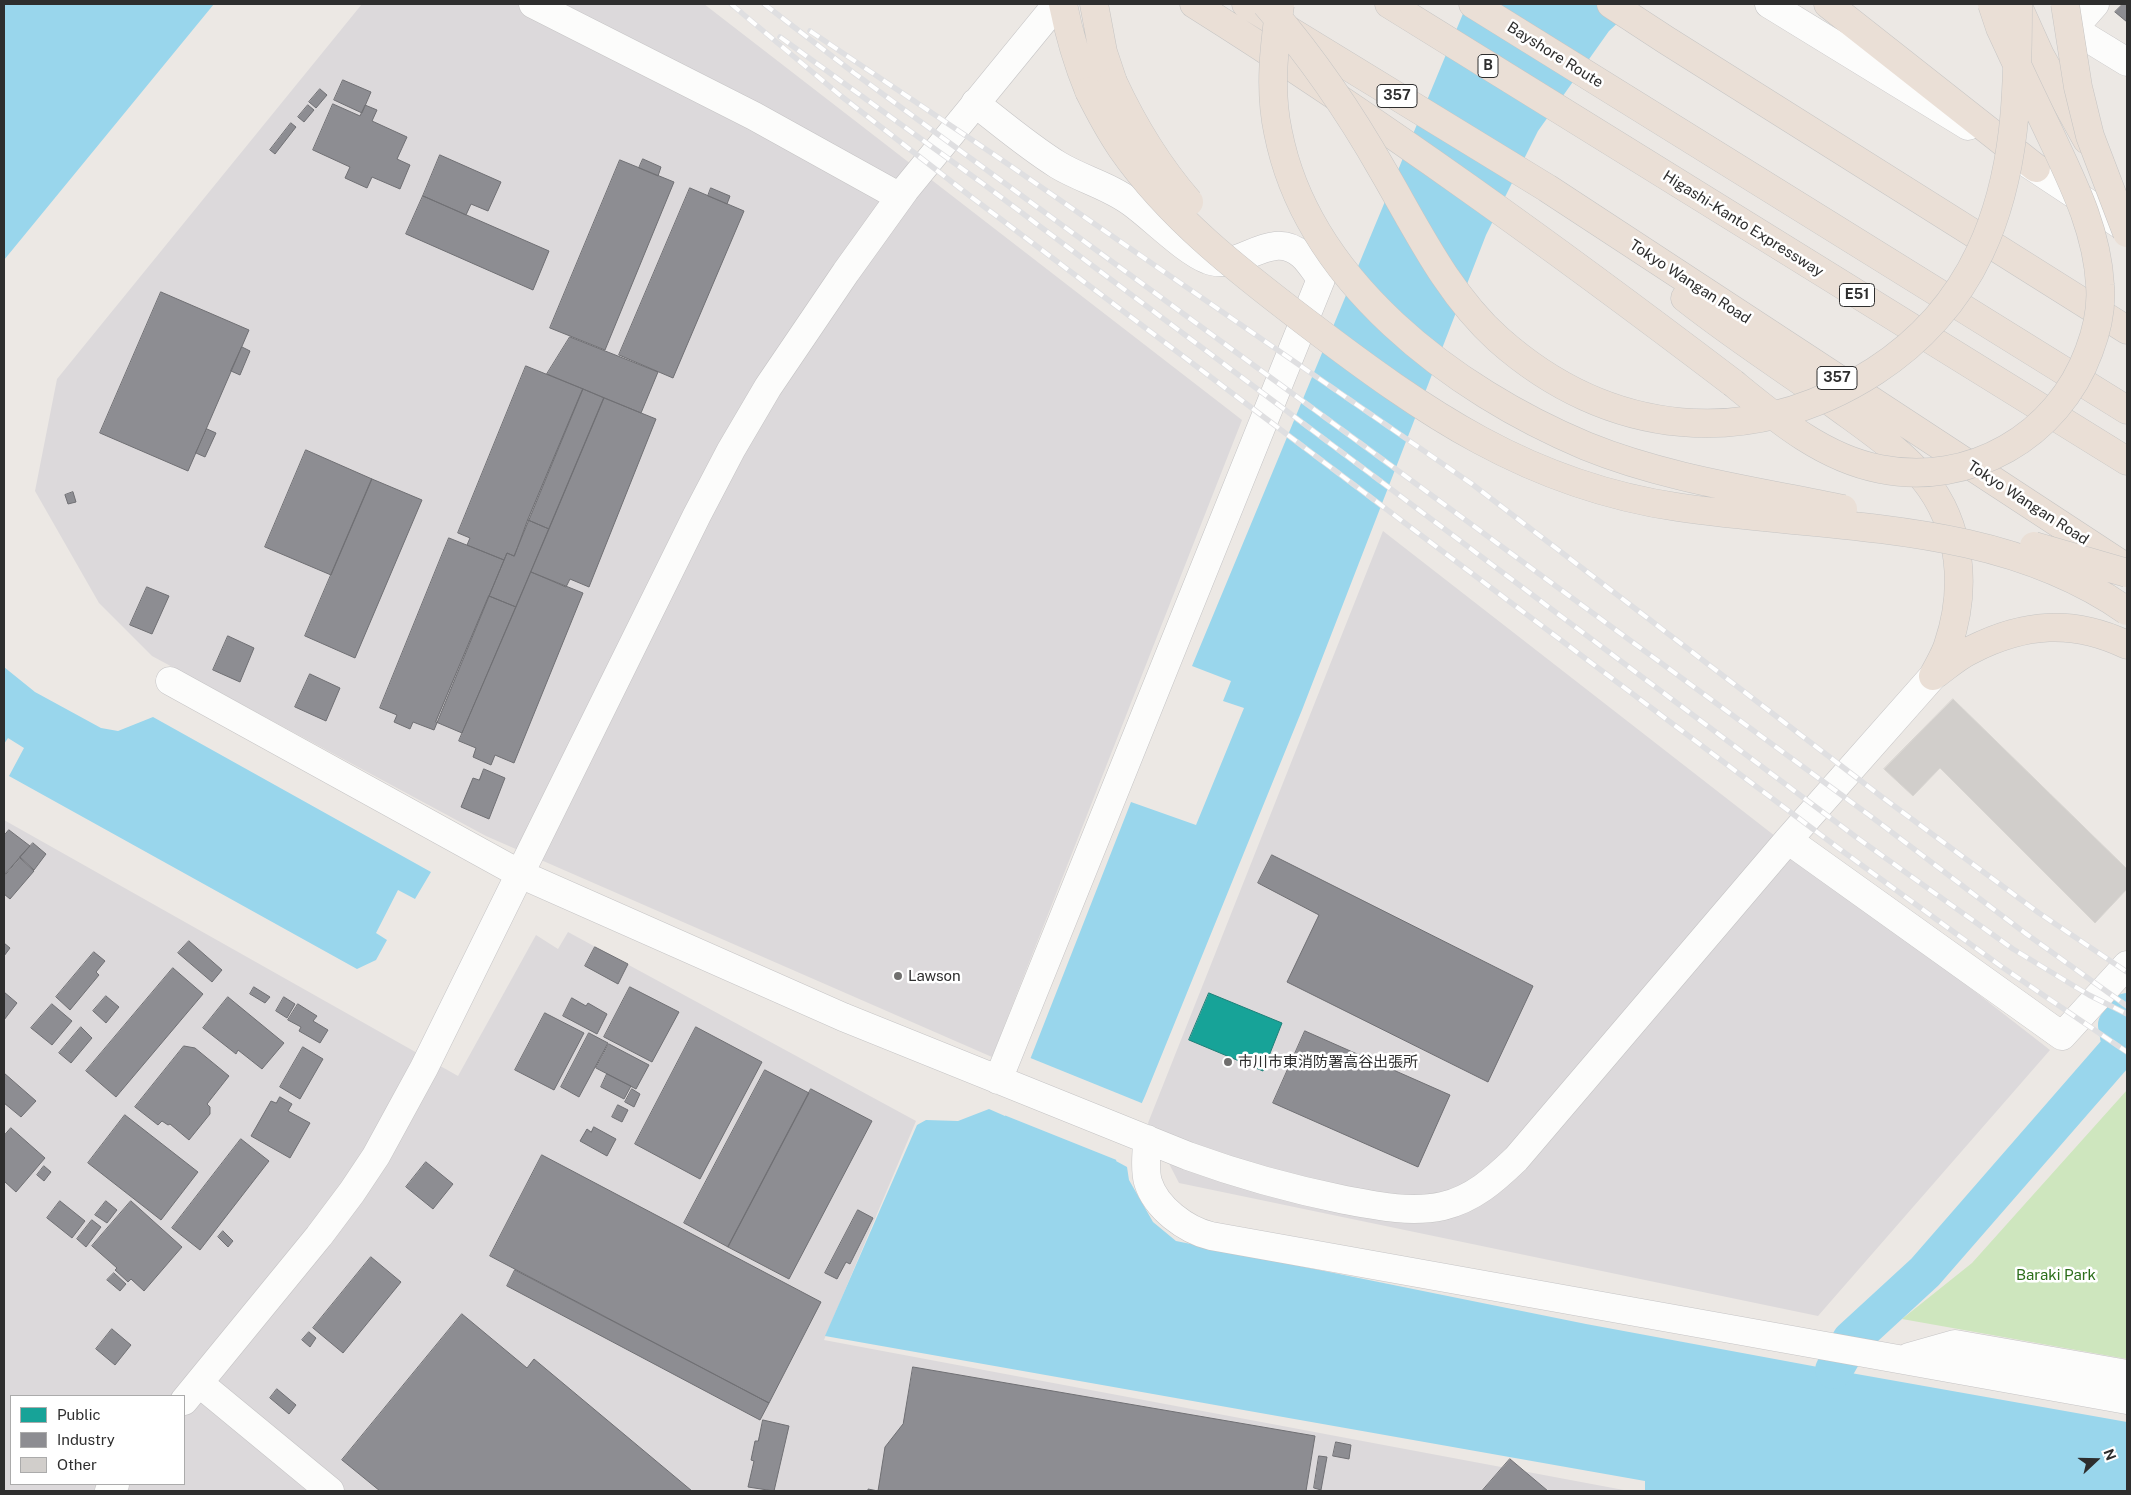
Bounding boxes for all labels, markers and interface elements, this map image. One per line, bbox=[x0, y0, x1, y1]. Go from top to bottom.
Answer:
street label: Bayshore Route bbox=[1504, 18, 1606, 92]
road number: B bbox=[1478, 54, 1498, 78]
road number: 357 bbox=[1377, 84, 1417, 108]
street label: Higashi-Kanto Expressway bbox=[1659, 167, 1827, 281]
street label: Tokyo Wangan Road bbox=[1626, 236, 1754, 328]
road number: E51 bbox=[1840, 284, 1874, 306]
road number: 357 bbox=[1817, 366, 1857, 389]
street label: Tokyo Wangan Road bbox=[1964, 457, 2092, 549]
place label: Lawson bbox=[908, 967, 961, 985]
marker: Lawson bbox=[892, 970, 904, 982]
place label: 市川市東消防署高谷出張所 bbox=[1238, 1053, 1418, 1071]
marker: 市川市東消防署高谷出張所 bbox=[1222, 1056, 1234, 1068]
park label: Baraki Park bbox=[2016, 1266, 2096, 1284]
legend bbox=[10, 1395, 185, 1485]
text: Public bbox=[57, 1406, 101, 1423]
text: Industry bbox=[57, 1431, 115, 1448]
north arrow bbox=[2071, 1435, 2121, 1485]
text: N bbox=[2101, 1447, 2119, 1463]
text: Other bbox=[57, 1456, 97, 1473]

